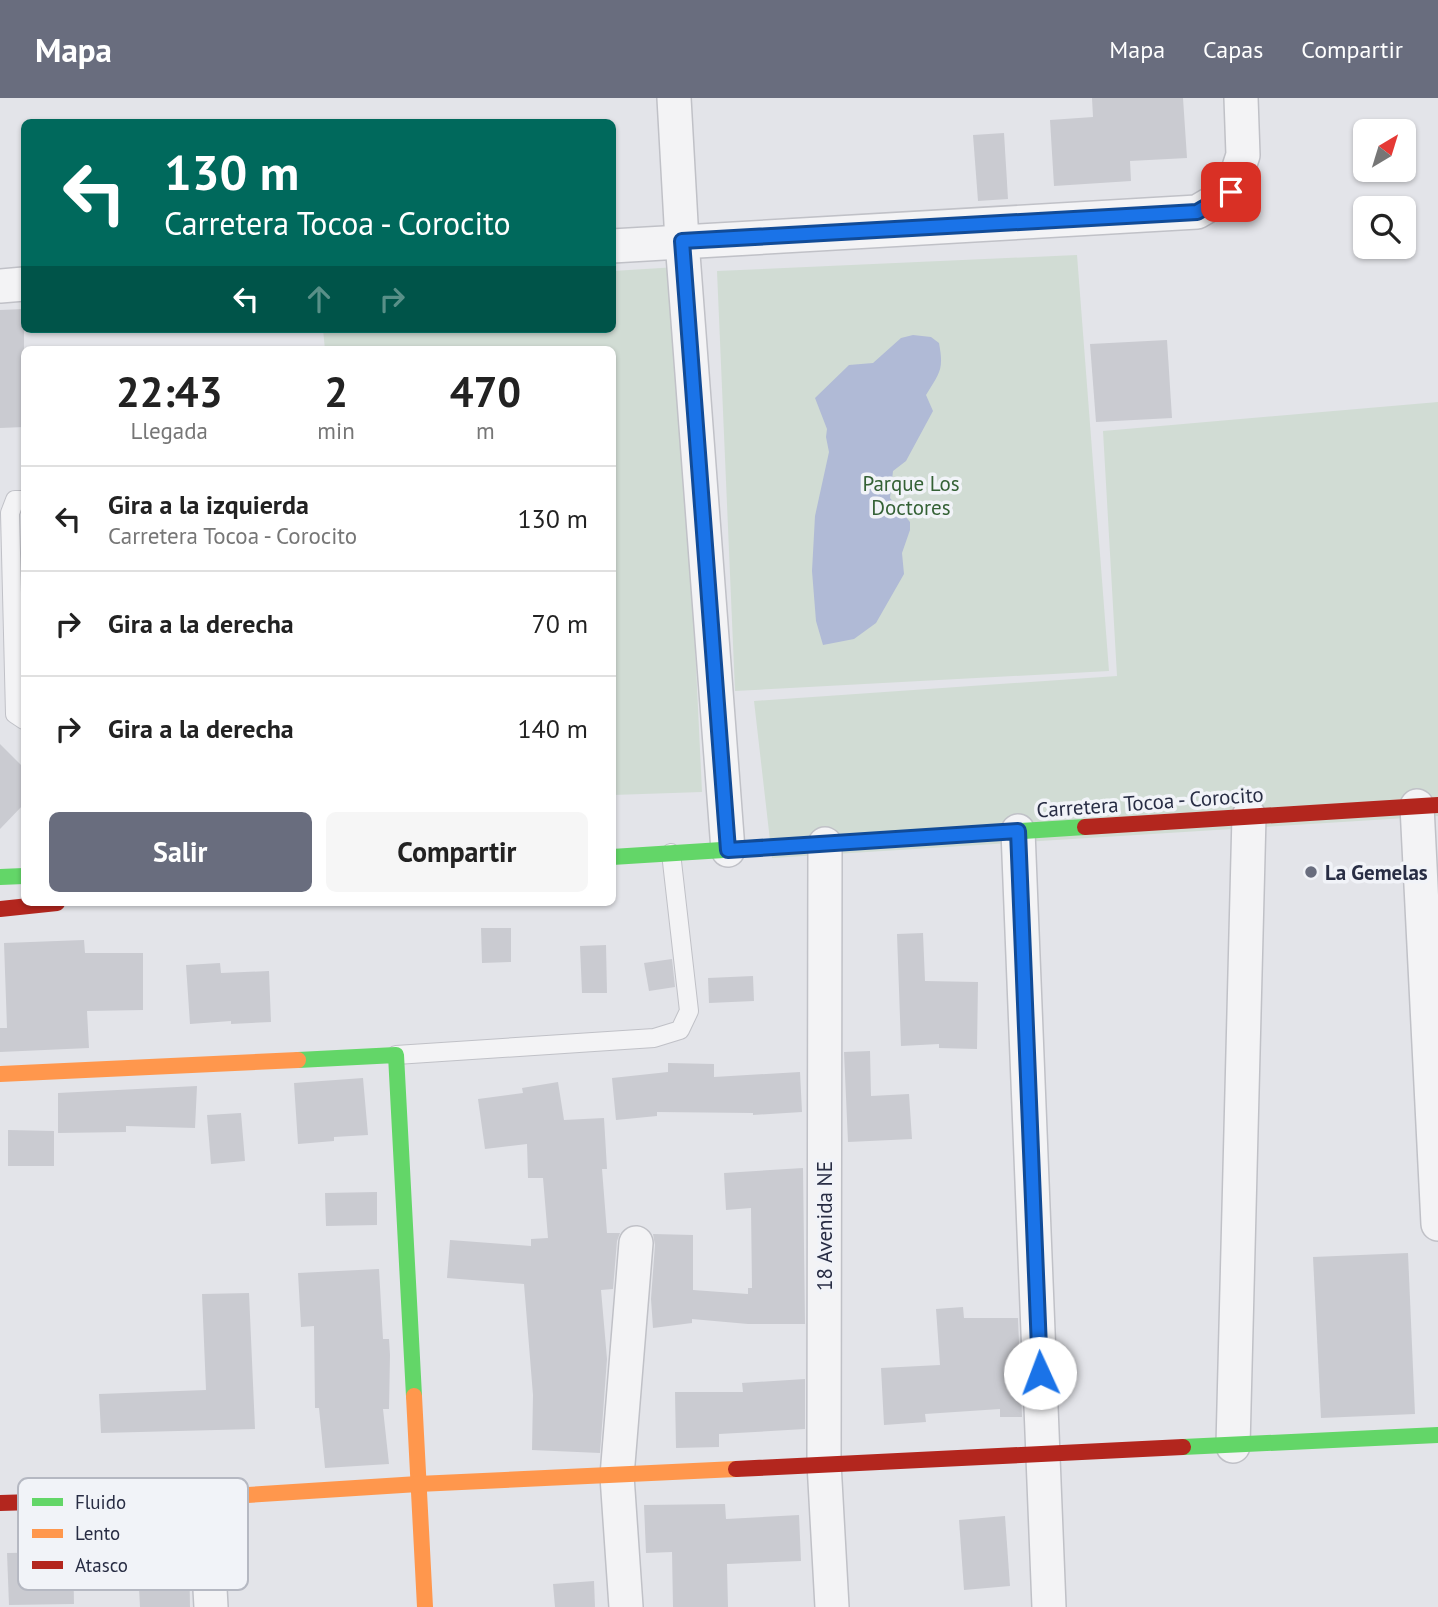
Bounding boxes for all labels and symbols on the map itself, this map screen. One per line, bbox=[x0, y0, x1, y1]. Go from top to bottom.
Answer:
north arrow bbox=[1353, 119, 1416, 182]
pin bbox=[1201, 162, 1261, 222]
park label: Parque Los Doctores bbox=[862, 470, 960, 521]
street label: Carretera Tocoa - Corocito bbox=[1036, 781, 1264, 823]
place label: La Gemelas bbox=[1325, 859, 1428, 886]
marker: La Gemelas bbox=[1303, 864, 1319, 880]
street label: 18 Avenida NE bbox=[811, 1161, 838, 1291]
position arrow bbox=[1003, 1336, 1077, 1410]
legend bbox=[18, 1478, 248, 1590]
text: Fluido bbox=[75, 1490, 126, 1514]
text: Lento bbox=[75, 1521, 120, 1545]
text: Atasco bbox=[75, 1553, 128, 1577]

